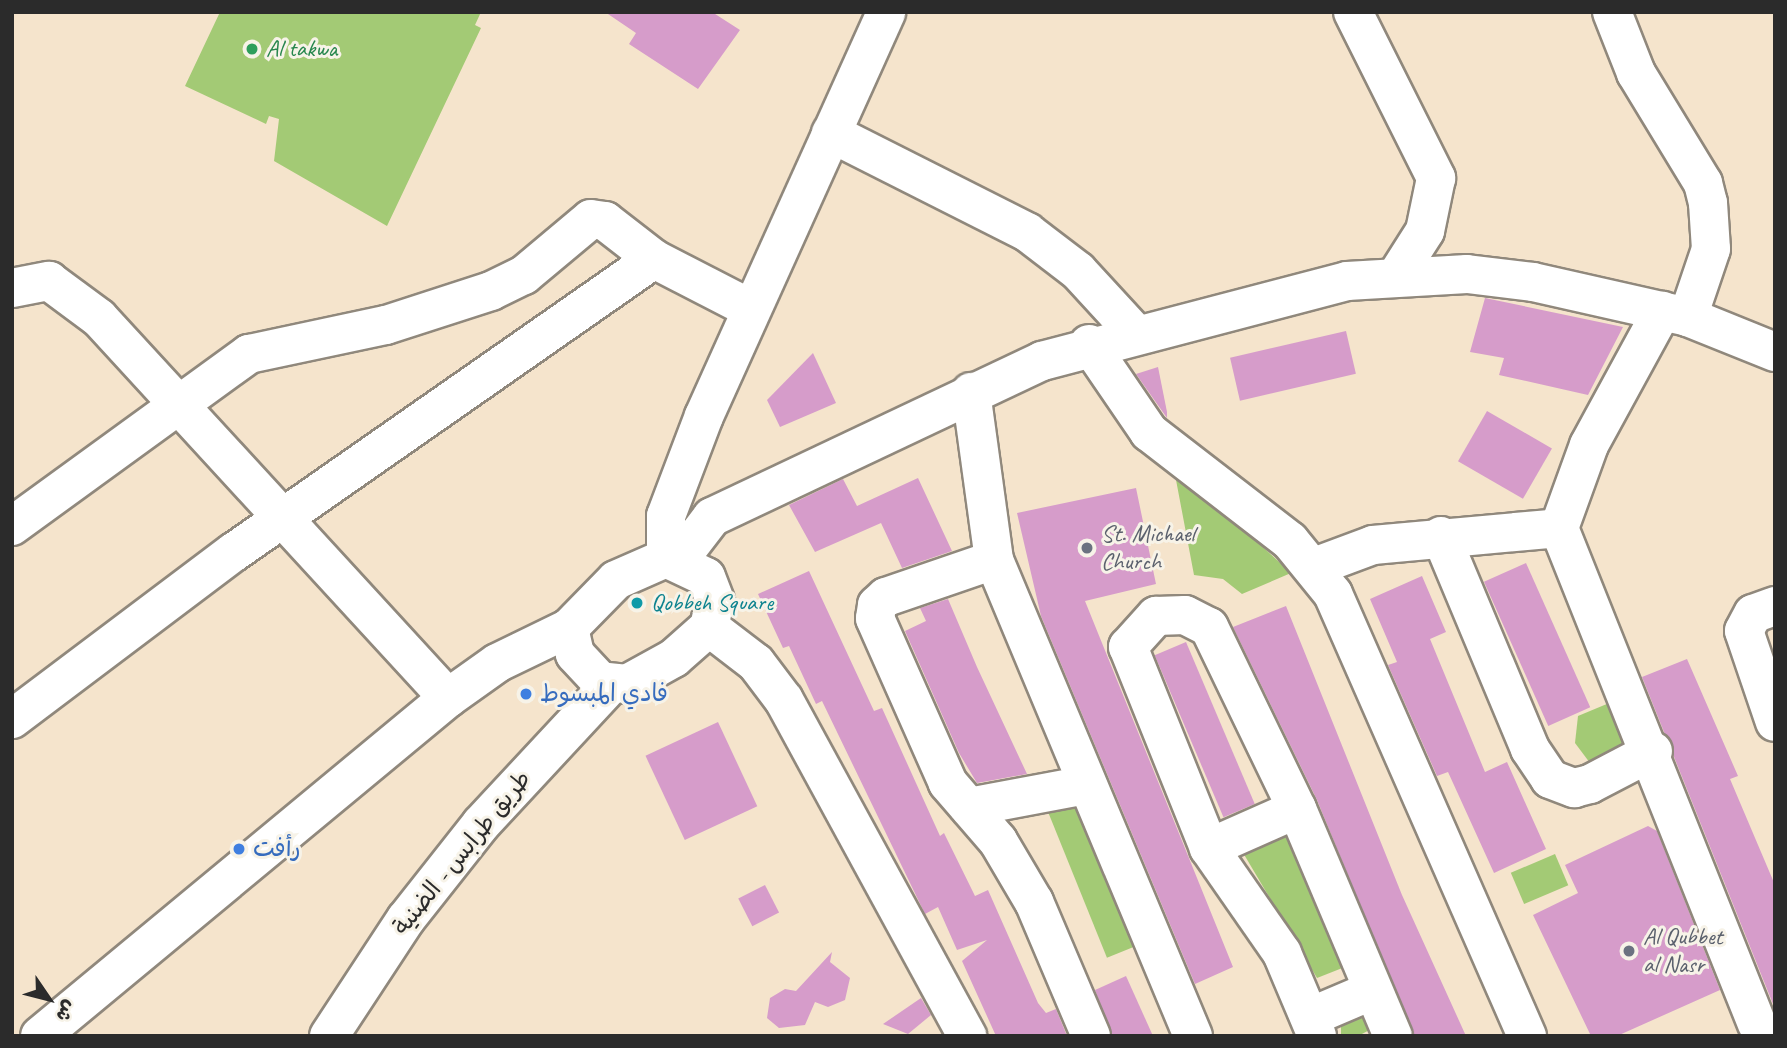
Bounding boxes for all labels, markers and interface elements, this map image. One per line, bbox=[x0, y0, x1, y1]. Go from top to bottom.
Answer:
place label: Al takwa bbox=[266, 35, 337, 63]
marker: Al takwa bbox=[244, 41, 260, 57]
place label: St. Michael Church bbox=[1101, 520, 1195, 576]
marker: St. Michael Church bbox=[1079, 540, 1095, 556]
place label: Qobbeh Square bbox=[651, 589, 772, 617]
marker: Qobbeh Square bbox=[629, 595, 645, 611]
place label: فادي المبسوط bbox=[540, 680, 668, 708]
marker: فادي المبسوط bbox=[518, 686, 534, 702]
street label: طريق طرابس - الضنية bbox=[387, 765, 537, 941]
place label: رأفت bbox=[253, 835, 301, 863]
marker: رأفت bbox=[231, 841, 247, 857]
place label: Al Qubbet al Nasr bbox=[1643, 923, 1722, 979]
marker: Al Qubbet al Nasr bbox=[1621, 943, 1637, 959]
north arrow bbox=[14, 964, 84, 1034]
text: ش bbox=[50, 996, 82, 1026]

